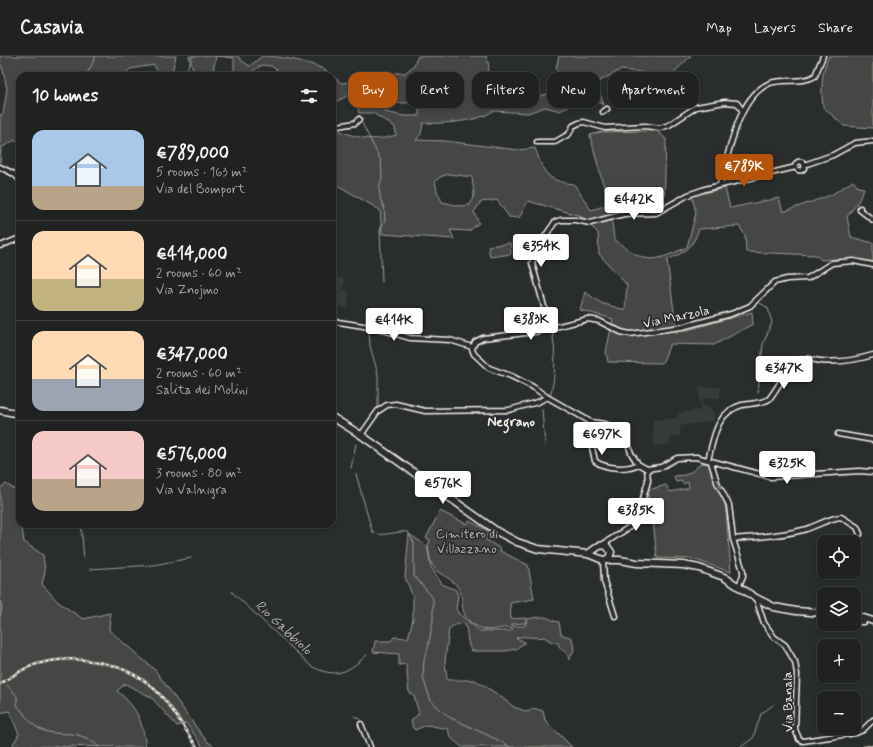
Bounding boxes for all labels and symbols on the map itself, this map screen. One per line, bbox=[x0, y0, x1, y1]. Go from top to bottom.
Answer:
pin: €789K bbox=[716, 154, 772, 188]
pin: €442K bbox=[606, 187, 662, 221]
pin: €354K bbox=[513, 234, 569, 268]
street label: Via Marzola bbox=[642, 302, 711, 333]
pin: €383K bbox=[503, 307, 559, 341]
pin: €414K bbox=[366, 308, 422, 342]
pin: €347K bbox=[756, 356, 812, 390]
district label: Negrano bbox=[487, 413, 535, 434]
pin: €697K bbox=[574, 422, 630, 456]
pin: €325K bbox=[759, 451, 815, 485]
pin: €576K bbox=[415, 471, 471, 505]
one-way arrow bbox=[715, 478, 722, 490]
pin: €385K bbox=[608, 498, 664, 532]
park label: Cimitero di Villazzano bbox=[436, 526, 498, 558]
water label: Rio Gabbiolo bbox=[251, 597, 316, 659]
street label: Via Banala bbox=[779, 672, 798, 732]

